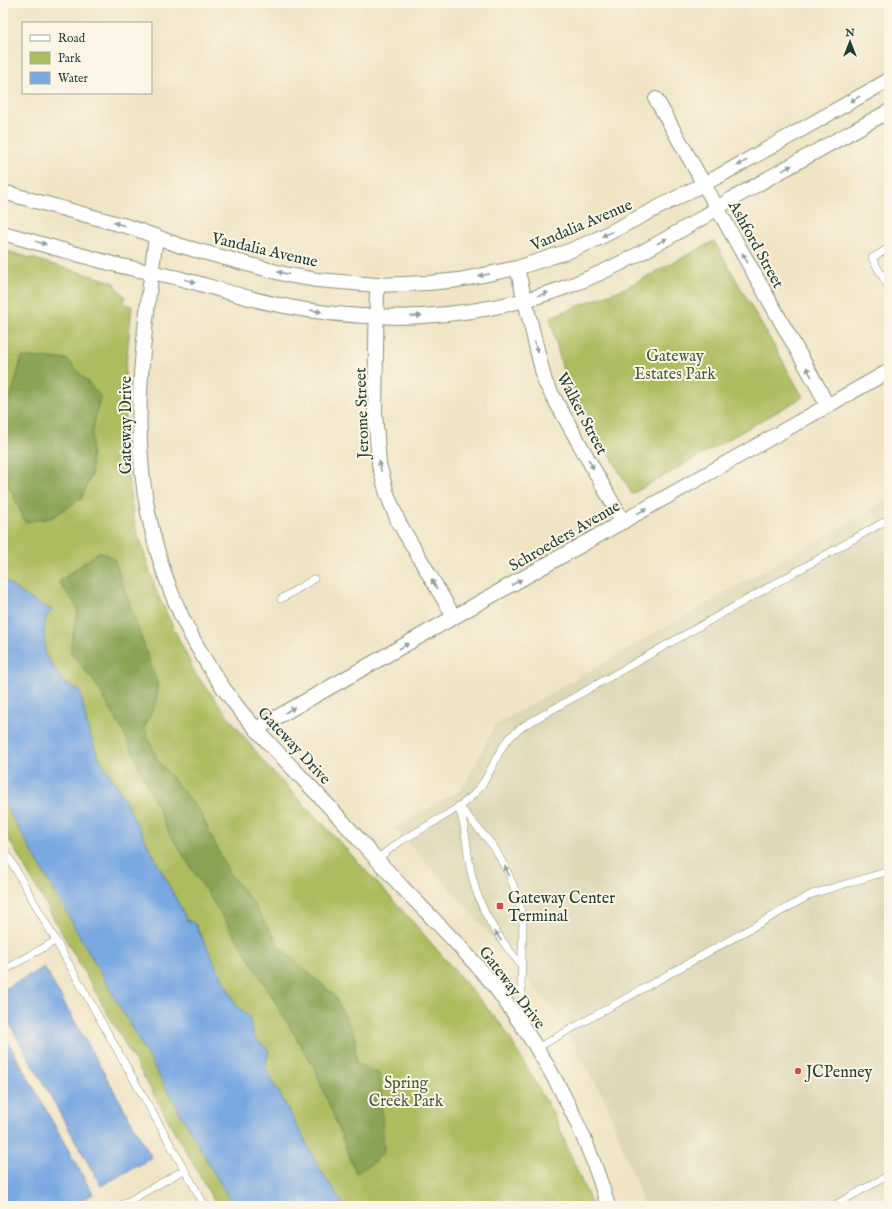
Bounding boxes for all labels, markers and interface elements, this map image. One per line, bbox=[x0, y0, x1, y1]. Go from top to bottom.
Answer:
legend bbox=[22, 22, 152, 94]
north arrow bbox=[830, 22, 870, 62]
text: N bbox=[844, 26, 855, 40]
text: Road bbox=[58, 31, 86, 46]
text: Park bbox=[58, 51, 81, 66]
text: Water bbox=[58, 71, 89, 86]
one-way arrow bbox=[849, 95, 861, 102]
one-way arrow bbox=[736, 159, 748, 166]
one-way arrow bbox=[781, 164, 793, 171]
street label: Vandalia Avenue bbox=[527, 195, 636, 257]
street label: Ashford Street bbox=[723, 197, 788, 293]
one-way arrow bbox=[113, 221, 125, 227]
street label: Vandalia Avenue bbox=[209, 229, 320, 273]
one-way arrow bbox=[601, 231, 613, 237]
one-way arrow bbox=[656, 237, 668, 244]
one-way arrow bbox=[35, 240, 47, 246]
one-way arrow bbox=[742, 252, 749, 264]
one-way arrow bbox=[277, 270, 289, 276]
one-way arrow bbox=[478, 273, 490, 279]
one-way arrow bbox=[184, 279, 196, 285]
one-way arrow bbox=[538, 291, 550, 297]
one-way arrow bbox=[310, 308, 322, 314]
one-way arrow bbox=[410, 313, 422, 320]
one-way arrow bbox=[533, 340, 539, 353]
park label: Gateway Estates Park bbox=[634, 347, 716, 385]
one-way arrow bbox=[806, 366, 813, 377]
street label: Jerome Street bbox=[351, 367, 375, 461]
street label: Walker Street bbox=[551, 369, 612, 459]
street label: Gateway Drive bbox=[117, 376, 137, 474]
one-way arrow bbox=[587, 458, 594, 469]
one-way arrow bbox=[377, 460, 383, 472]
street label: Schroeders Avenue bbox=[506, 497, 624, 577]
one-way arrow bbox=[636, 508, 648, 514]
one-way arrow bbox=[431, 578, 438, 589]
one-way arrow bbox=[511, 578, 523, 585]
one-way arrow bbox=[398, 642, 409, 649]
street label: Gateway Drive bbox=[253, 704, 334, 789]
one-way arrow bbox=[284, 706, 296, 713]
one-way arrow bbox=[504, 866, 510, 877]
place label: Gateway Center Terminal bbox=[508, 889, 615, 927]
marker: Gateway Center Terminal bbox=[495, 901, 505, 911]
one-way arrow bbox=[494, 930, 501, 941]
street label: Gateway Drive bbox=[474, 943, 549, 1034]
place label: JCPenney bbox=[804, 1063, 873, 1083]
marker: JCPenney bbox=[793, 1066, 803, 1076]
park label: Spring Creek Park bbox=[369, 1074, 444, 1112]

